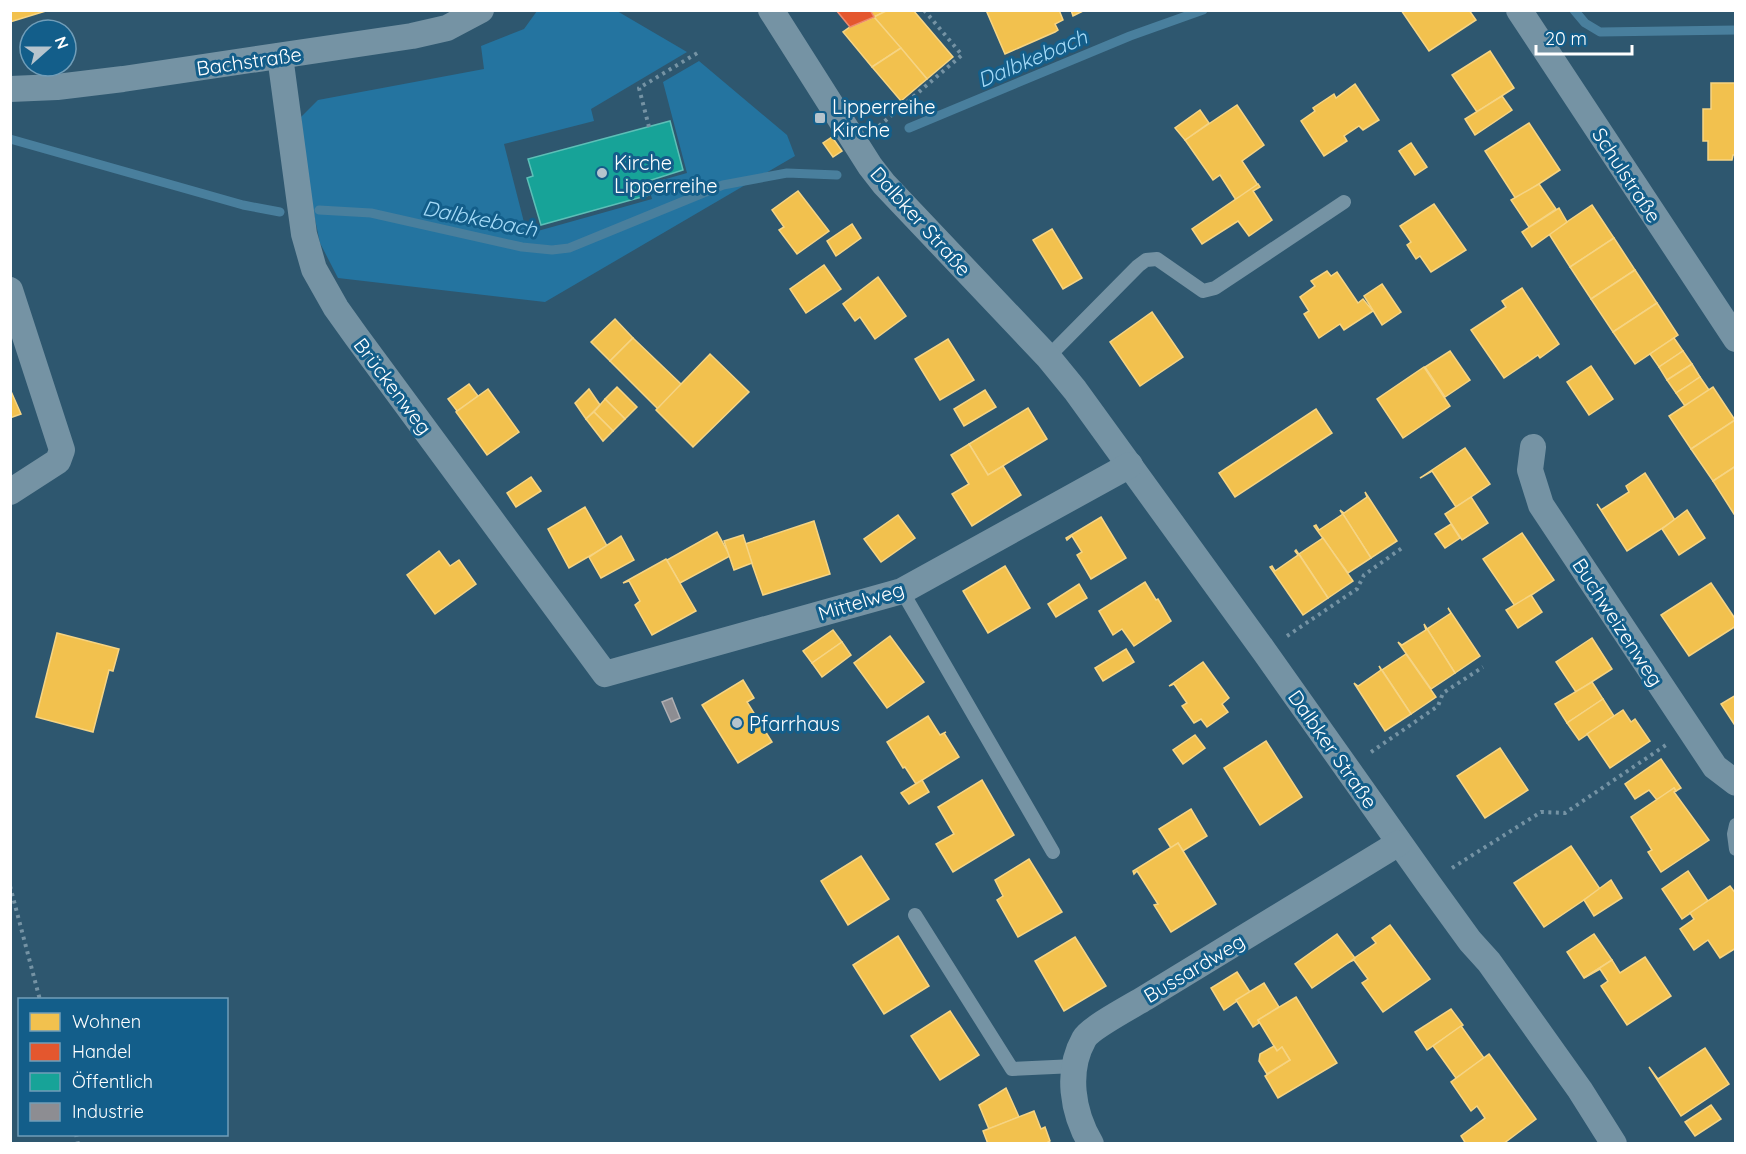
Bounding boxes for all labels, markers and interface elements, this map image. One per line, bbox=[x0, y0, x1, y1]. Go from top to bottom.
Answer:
north arrow bbox=[18, 18, 78, 78]
scale bar bbox=[1536, 18, 1632, 56]
water label: Dalbkebach bbox=[973, 23, 1092, 93]
text: 20 m bbox=[1545, 27, 1587, 50]
text: N bbox=[51, 34, 73, 52]
street label: Bachstraße bbox=[195, 41, 303, 81]
place label: Lipperreihe Kirche bbox=[832, 94, 936, 142]
marker: Lipperreihe Kirche bbox=[813, 111, 827, 125]
street label: Schulstraße bbox=[1587, 123, 1667, 227]
place label: Kirche Lipperreihe bbox=[614, 150, 718, 198]
street label: Dalbker Straße bbox=[865, 161, 977, 281]
marker: Kirche Lipperreihe bbox=[595, 166, 609, 180]
water label: Dalbkebach bbox=[420, 194, 541, 242]
street label: Brückenweg bbox=[349, 333, 437, 439]
street label: Buchweizenweg bbox=[1567, 553, 1669, 691]
street label: Mittelweg bbox=[815, 576, 907, 626]
street label: Dalbker Straße bbox=[1283, 685, 1383, 813]
place label: Pfarrhaus bbox=[749, 711, 840, 736]
marker: Pfarrhaus bbox=[730, 716, 744, 730]
street label: Bussardweg bbox=[1139, 928, 1249, 1008]
legend bbox=[18, 998, 228, 1136]
text: Wohnen bbox=[72, 1010, 141, 1033]
text: Handel bbox=[72, 1040, 132, 1063]
text: Öffentlich bbox=[72, 1070, 153, 1093]
text: Industrie bbox=[72, 1100, 144, 1123]

